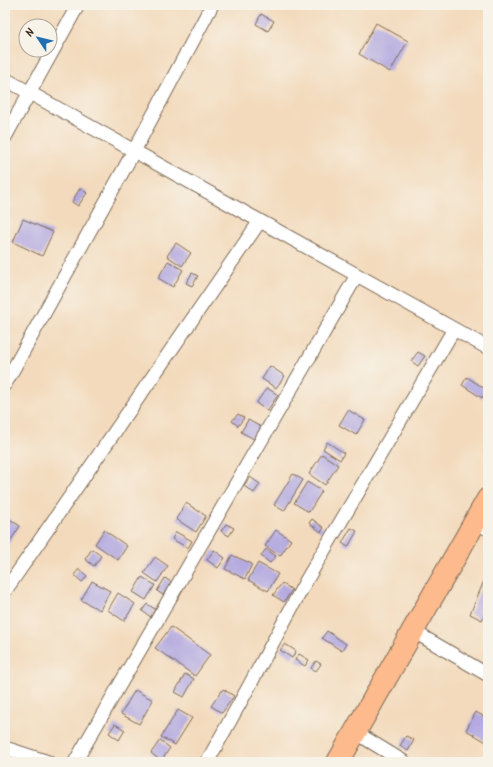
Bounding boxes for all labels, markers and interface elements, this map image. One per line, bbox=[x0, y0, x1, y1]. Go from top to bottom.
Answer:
north arrow bbox=[18, 18, 58, 58]
text: N bbox=[21, 25, 40, 41]

